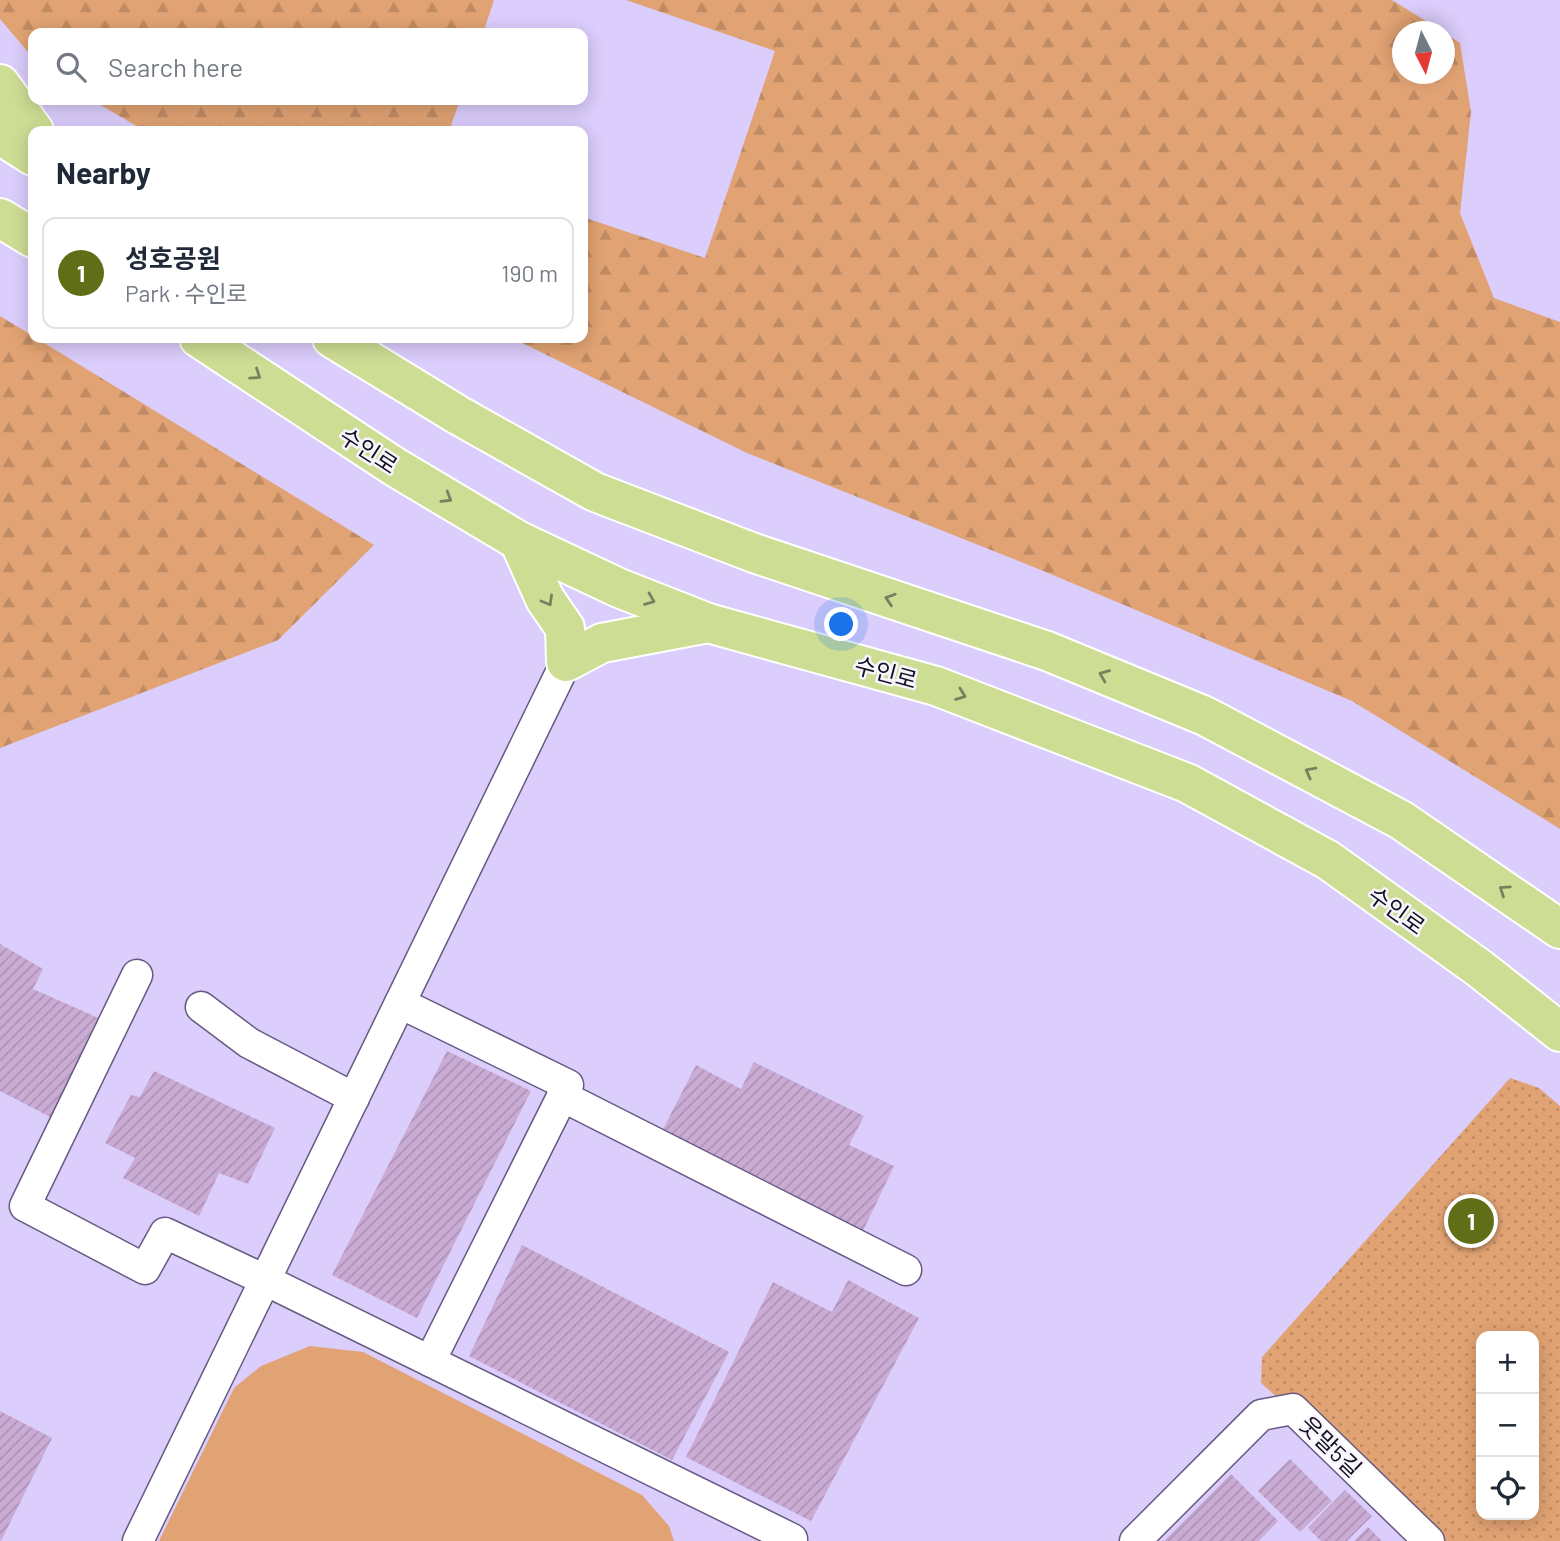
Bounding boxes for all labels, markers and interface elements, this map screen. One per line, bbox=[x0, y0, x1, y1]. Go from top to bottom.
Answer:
north arrow bbox=[1392, 21, 1455, 84]
search box bbox=[28, 28, 588, 105]
icon: search bbox=[52, 48, 90, 86]
text: Search here bbox=[108, 51, 243, 82]
text: Nearby bbox=[56, 154, 151, 190]
text: 성호공원 bbox=[125, 242, 221, 273]
text: 1 bbox=[77, 259, 85, 287]
text: 190 m bbox=[501, 259, 558, 287]
text: Park · 수인로 bbox=[125, 279, 248, 307]
one-way arrow bbox=[248, 366, 261, 379]
street label: 수인로 bbox=[335, 421, 403, 479]
one-way arrow bbox=[439, 490, 452, 503]
one-way arrow bbox=[643, 592, 655, 606]
one-way arrow bbox=[540, 593, 553, 606]
one-way arrow bbox=[884, 593, 897, 607]
your location bbox=[824, 607, 858, 641]
street label: 수인로 bbox=[852, 650, 920, 694]
one-way arrow bbox=[1099, 669, 1111, 683]
one-way arrow bbox=[954, 687, 966, 701]
one-way arrow bbox=[1305, 766, 1317, 780]
street label: 수인로 bbox=[1363, 880, 1431, 940]
one-way arrow bbox=[1499, 886, 1512, 898]
pin: 1 bbox=[1448, 1195, 1494, 1247]
map controls bbox=[1476, 1331, 1539, 1520]
button: + bbox=[1476, 1331, 1539, 1394]
button: − bbox=[1476, 1394, 1539, 1457]
street label: 웃말5길 bbox=[1294, 1410, 1368, 1482]
button: locate bbox=[1476, 1457, 1539, 1520]

